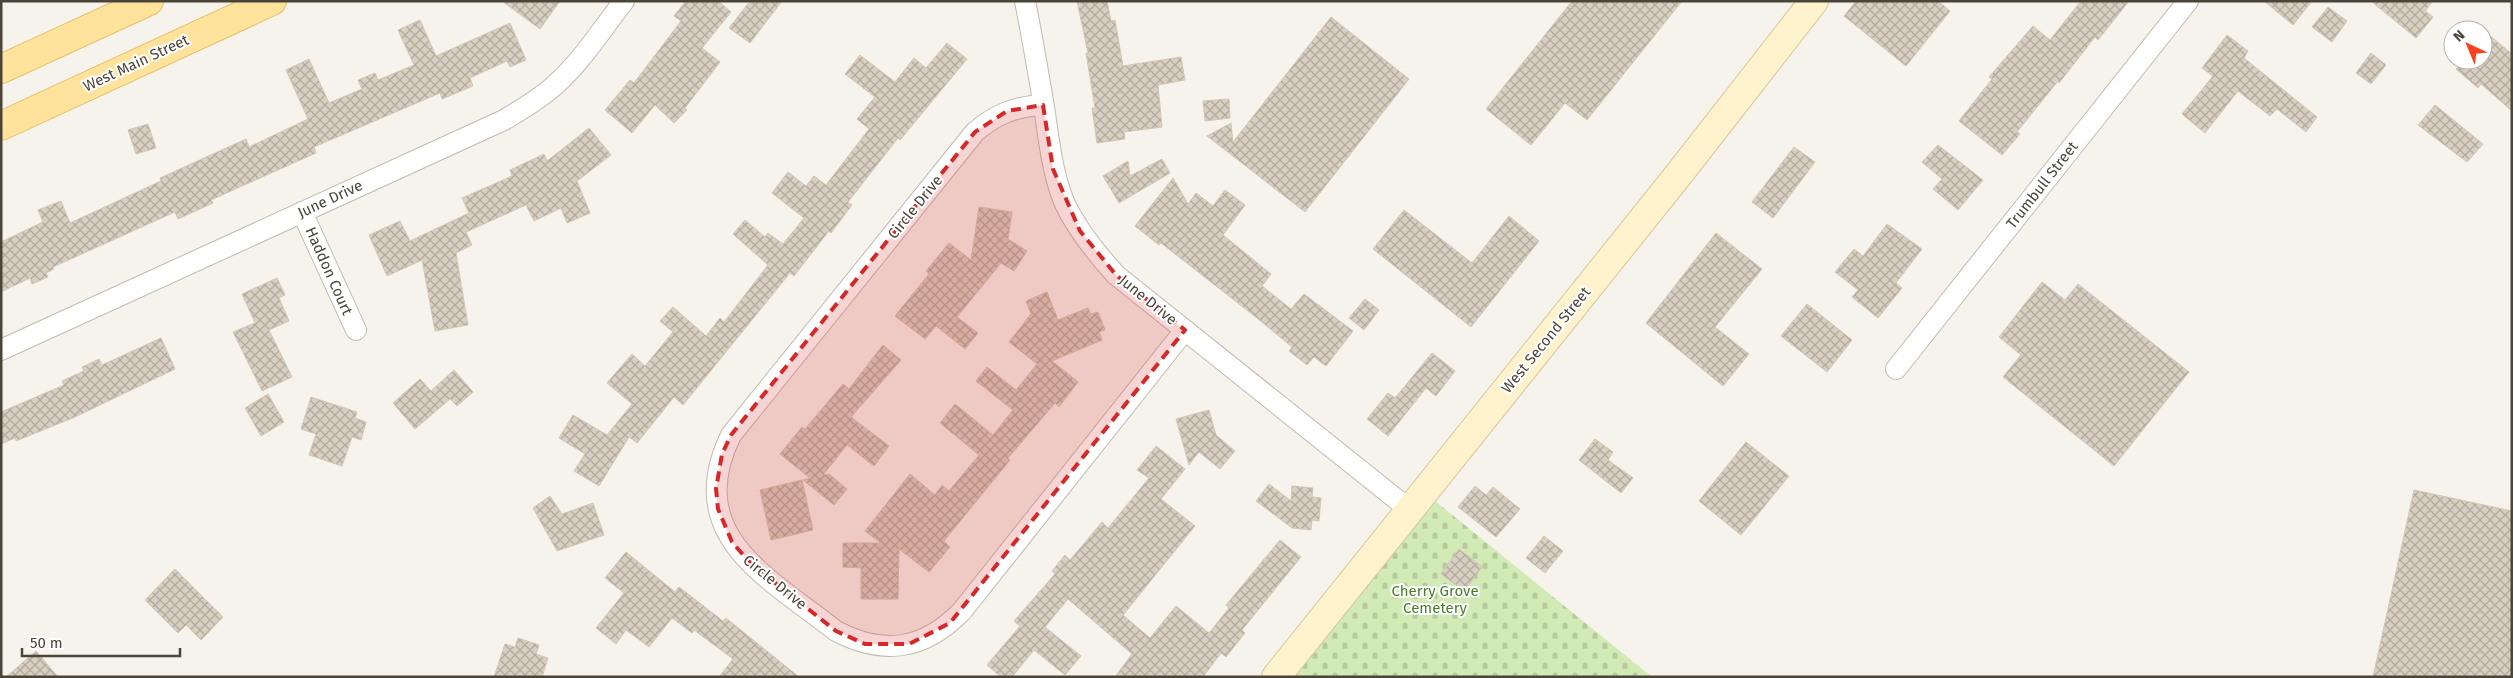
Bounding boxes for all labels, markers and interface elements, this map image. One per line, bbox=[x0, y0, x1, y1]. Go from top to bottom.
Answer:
north arrow bbox=[2443, 20, 2493, 70]
text: N bbox=[2450, 27, 2469, 45]
street label: West Main Street bbox=[80, 30, 192, 95]
street label: Trumbull Street bbox=[2002, 137, 2082, 232]
street label: Circle Drive bbox=[884, 171, 946, 243]
street label: June Drive bbox=[295, 176, 365, 222]
street label: Haddon Court bbox=[302, 224, 357, 318]
street label: June Drive bbox=[1115, 271, 1181, 329]
street label: West Second Street bbox=[1498, 283, 1595, 397]
street label: Circle Drive bbox=[739, 551, 811, 613]
park label: Cherry Grove Cemetery bbox=[1391, 582, 1479, 617]
scale bar bbox=[22, 626, 180, 658]
text: 50 m bbox=[30, 634, 63, 652]

